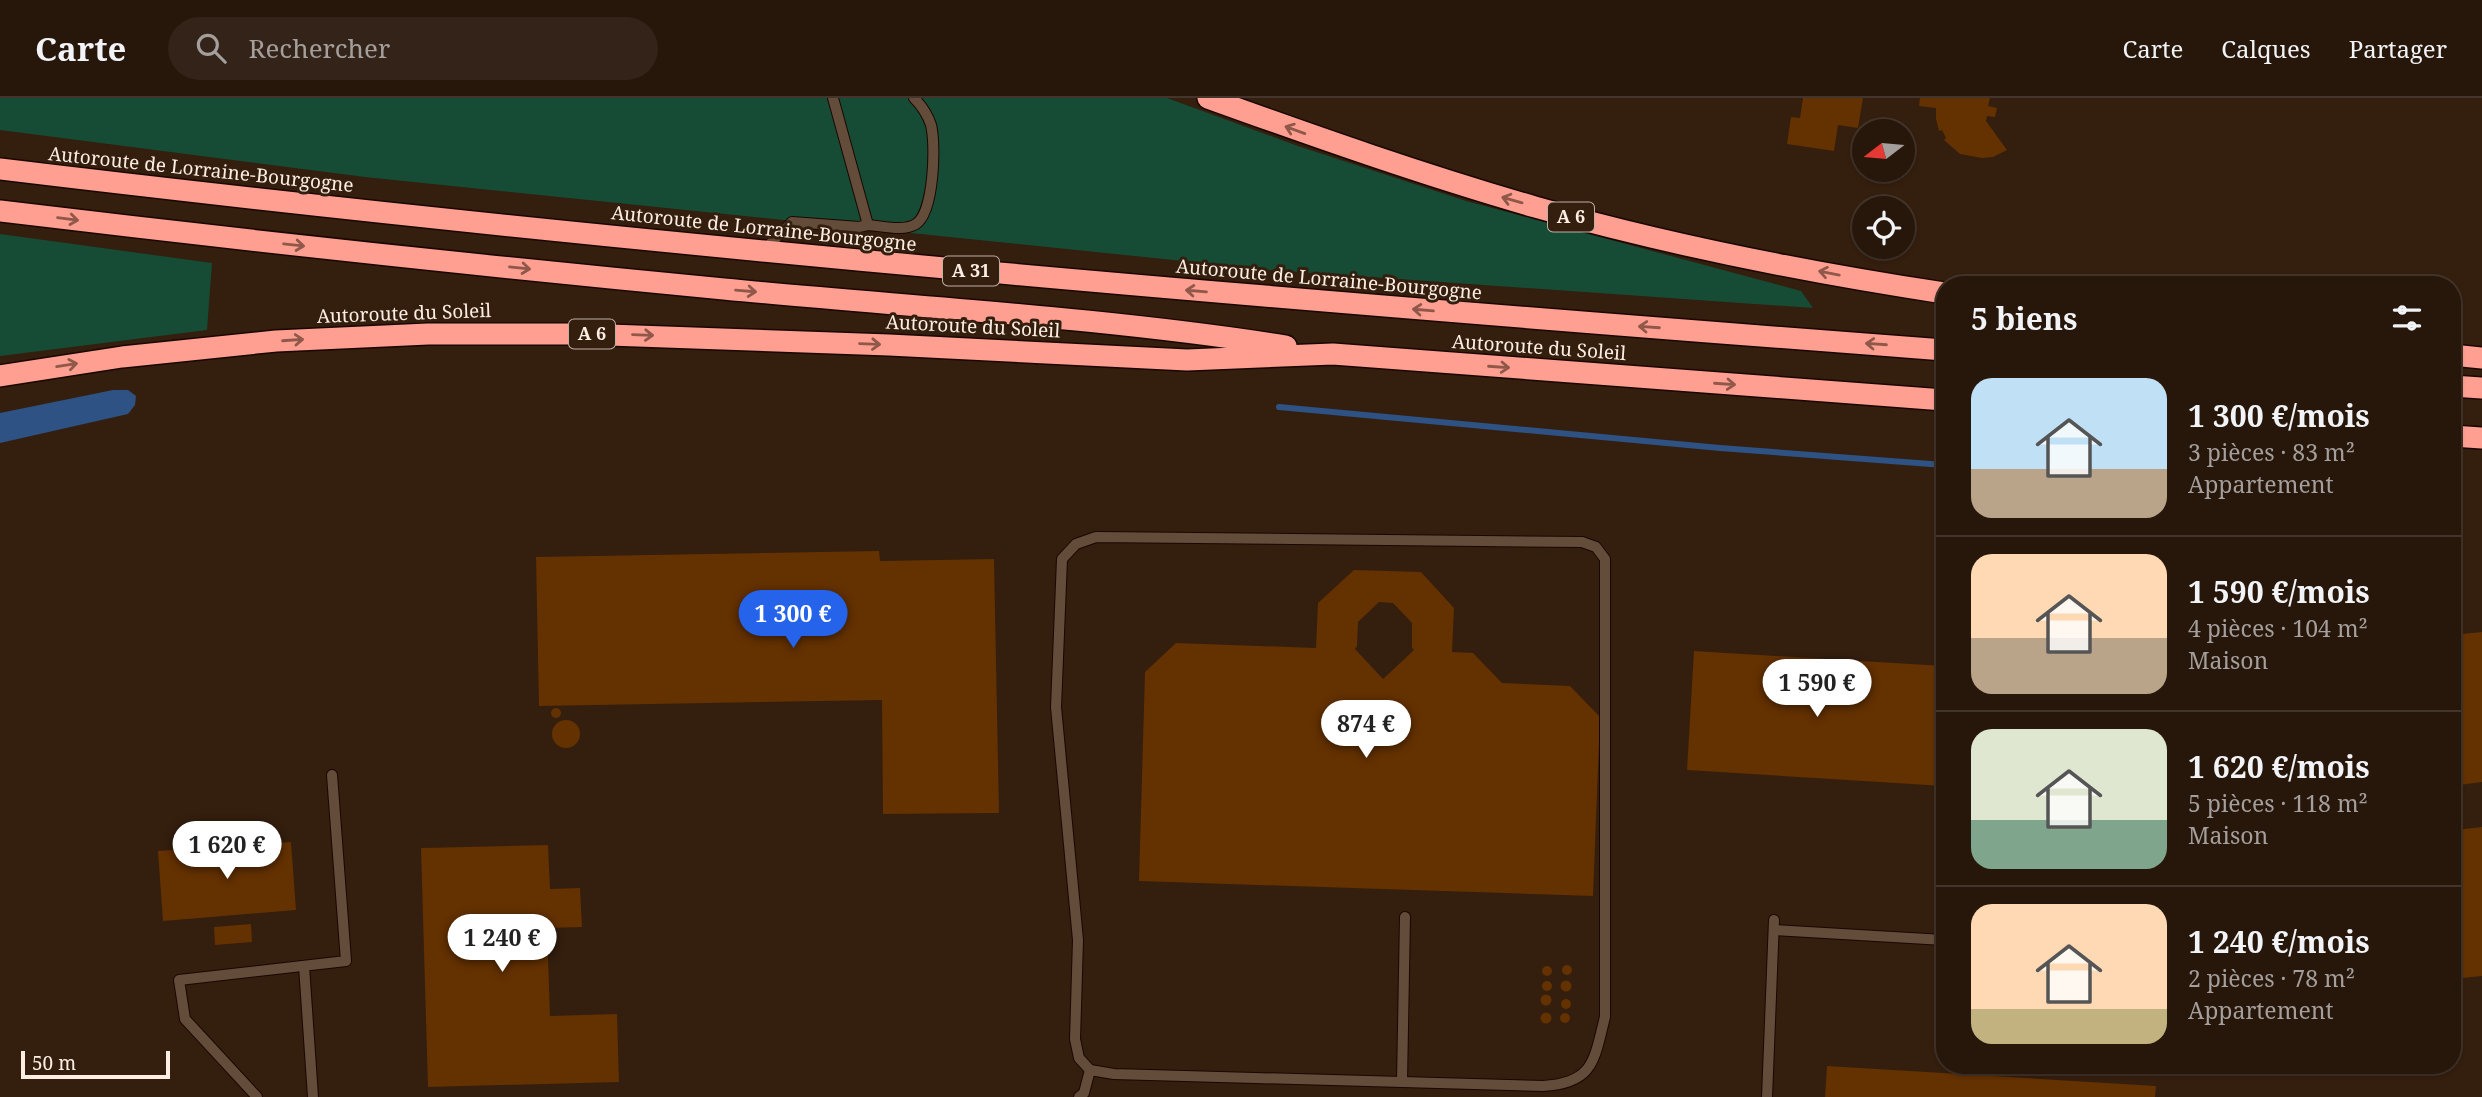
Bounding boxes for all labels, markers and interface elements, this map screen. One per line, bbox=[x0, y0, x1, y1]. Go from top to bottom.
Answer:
search box bbox=[168, 17, 658, 80]
text: Carte bbox=[35, 26, 126, 71]
icon: search bbox=[192, 29, 230, 67]
text: Rechercher bbox=[248, 30, 390, 66]
text: Carte bbox=[2123, 32, 2183, 65]
text: Calques bbox=[2221, 32, 2311, 65]
text: Partager bbox=[2349, 32, 2447, 65]
north arrow bbox=[1852, 119, 1914, 182]
map controls bbox=[1852, 119, 1915, 259]
one-way arrow bbox=[1285, 122, 1307, 135]
street label: Autoroute de Lorraine-Bourgogne bbox=[47, 140, 355, 198]
one-way arrow bbox=[1501, 193, 1523, 206]
button: locate bbox=[1852, 196, 1915, 259]
street label: Autoroute de Lorraine-Bourgogne bbox=[610, 199, 918, 257]
road number: A 6 bbox=[1548, 202, 1594, 232]
one-way arrow bbox=[56, 212, 79, 225]
one-way arrow bbox=[282, 238, 305, 251]
street label: Autoroute de Lorraine-Bourgogne bbox=[1175, 253, 1483, 305]
road number: A 31 bbox=[943, 256, 999, 286]
one-way arrow bbox=[508, 262, 531, 275]
one-way arrow bbox=[1818, 266, 1841, 280]
one-way arrow bbox=[1185, 284, 1208, 297]
one-way arrow bbox=[735, 285, 757, 298]
street label: Autoroute du Soleil bbox=[316, 297, 492, 329]
text: 5 biens bbox=[1971, 298, 2077, 339]
icon: filters bbox=[2388, 299, 2426, 337]
one-way arrow bbox=[1412, 303, 1434, 316]
street label: Autoroute du Soleil bbox=[885, 308, 1061, 344]
road number: A 6 bbox=[569, 320, 615, 348]
one-way arrow bbox=[1639, 320, 1661, 333]
street label: Autoroute du Soleil bbox=[1451, 328, 1627, 366]
one-way arrow bbox=[631, 329, 654, 342]
one-way arrow bbox=[281, 333, 304, 346]
one-way arrow bbox=[859, 338, 882, 351]
one-way arrow bbox=[1865, 338, 1888, 351]
one-way arrow bbox=[55, 358, 78, 371]
one-way arrow bbox=[1487, 361, 1509, 374]
one-way arrow bbox=[1714, 378, 1736, 391]
text: 1 300 €/mois bbox=[2188, 395, 2370, 436]
icon: home bbox=[2027, 406, 2111, 490]
text: 3 pièces · 83 m² bbox=[2188, 436, 2355, 468]
text: Appartement bbox=[2188, 468, 2334, 500]
text: 1 590 €/mois bbox=[2188, 571, 2370, 612]
icon: home bbox=[2027, 582, 2111, 666]
pin: 1 300 € bbox=[728, 590, 858, 650]
text: 1 300 € bbox=[755, 597, 831, 629]
text: 4 pièces · 104 m² bbox=[2188, 612, 2368, 644]
text: Maison bbox=[2188, 644, 2268, 676]
pin: 1 590 € bbox=[1752, 660, 1882, 719]
text: 1 590 € bbox=[1779, 666, 1855, 698]
pin: 874 € bbox=[1317, 700, 1415, 760]
text: 874 € bbox=[1337, 707, 1395, 739]
text: 1 620 €/mois bbox=[2188, 746, 2370, 787]
icon: home bbox=[2027, 757, 2111, 841]
text: 5 pièces · 118 m² bbox=[2188, 787, 2368, 819]
text: Maison bbox=[2188, 819, 2268, 851]
pin: 1 620 € bbox=[162, 822, 292, 881]
text: 1 620 € bbox=[189, 828, 265, 860]
pin: 1 240 € bbox=[437, 914, 567, 974]
text: 1 240 € bbox=[464, 921, 540, 953]
text: 1 240 €/mois bbox=[2188, 921, 2370, 962]
icon: home bbox=[2027, 932, 2111, 1016]
text: 2 pièces · 78 m² bbox=[2188, 962, 2355, 994]
text: Appartement bbox=[2188, 994, 2334, 1026]
scale bar bbox=[21, 1048, 170, 1080]
text: 50 m bbox=[32, 1050, 76, 1076]

